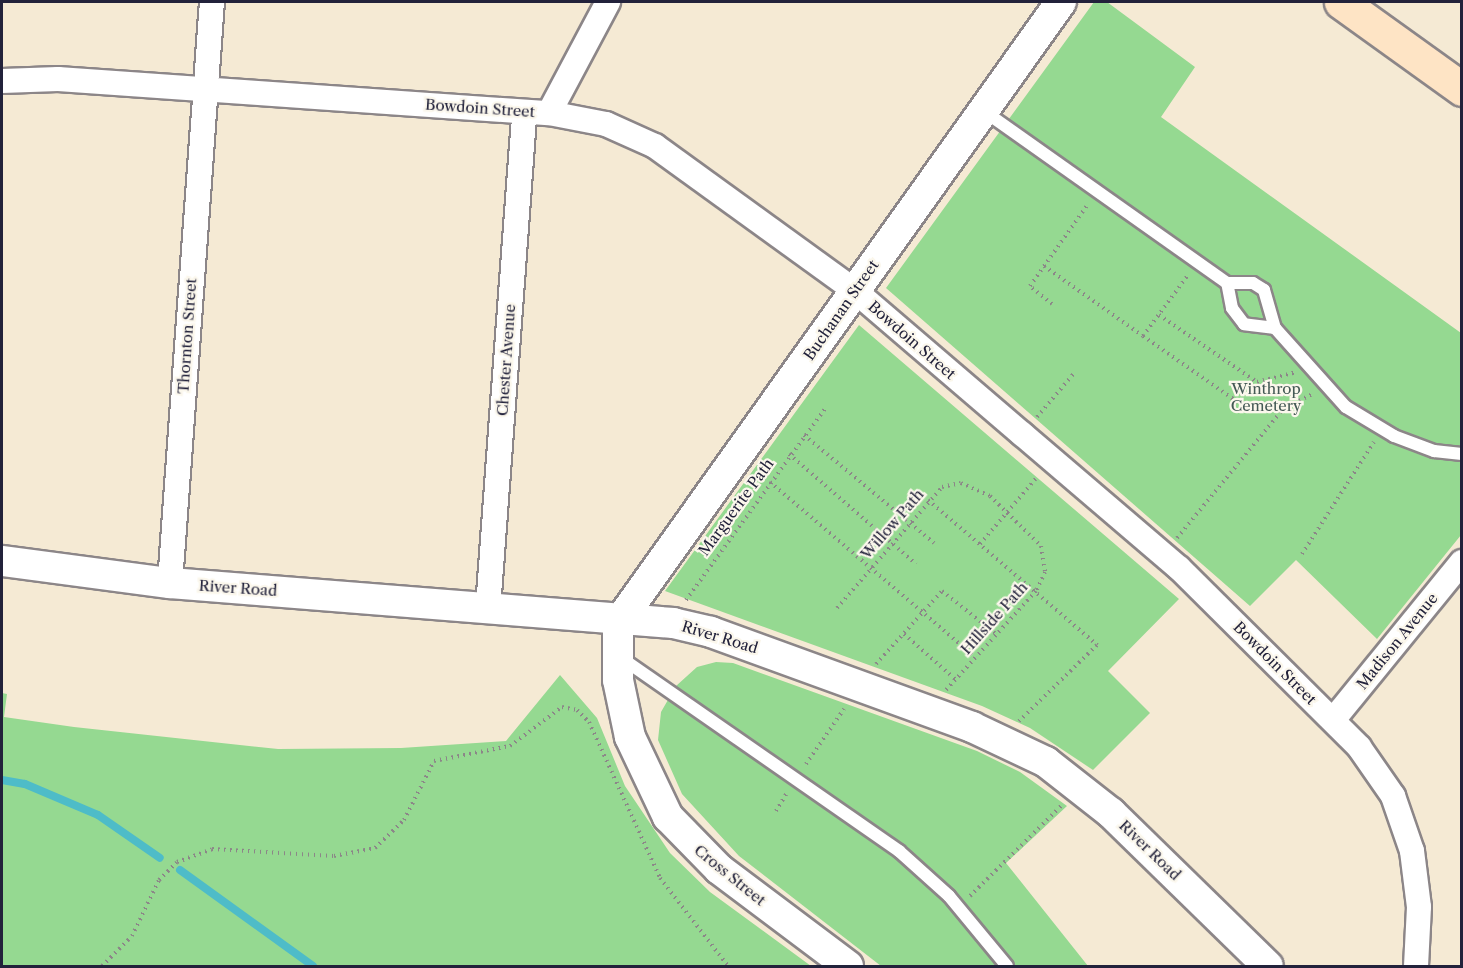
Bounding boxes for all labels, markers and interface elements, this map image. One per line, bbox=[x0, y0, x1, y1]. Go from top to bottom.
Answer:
street label: Bowdoin Street bbox=[424, 95, 536, 121]
street label: Buchanan Street bbox=[800, 256, 882, 364]
street label: Thornton Street bbox=[174, 278, 200, 394]
street label: Bowdoin Street bbox=[865, 297, 959, 383]
street label: Chester Avenue bbox=[493, 303, 519, 417]
park label: Winthrop Cemetery bbox=[1231, 379, 1301, 414]
street label: Marguerite Path bbox=[695, 455, 777, 559]
street label: Willow Path bbox=[857, 485, 927, 563]
street label: River Road bbox=[198, 576, 278, 600]
street label: Hillside Path bbox=[957, 578, 1031, 658]
street label: Madison Avenue bbox=[1353, 589, 1441, 693]
street label: River Road bbox=[680, 617, 760, 657]
street label: Bowdoin Street bbox=[1230, 618, 1320, 708]
street label: River Road bbox=[1115, 816, 1185, 884]
street label: Cross Street bbox=[691, 841, 769, 909]

